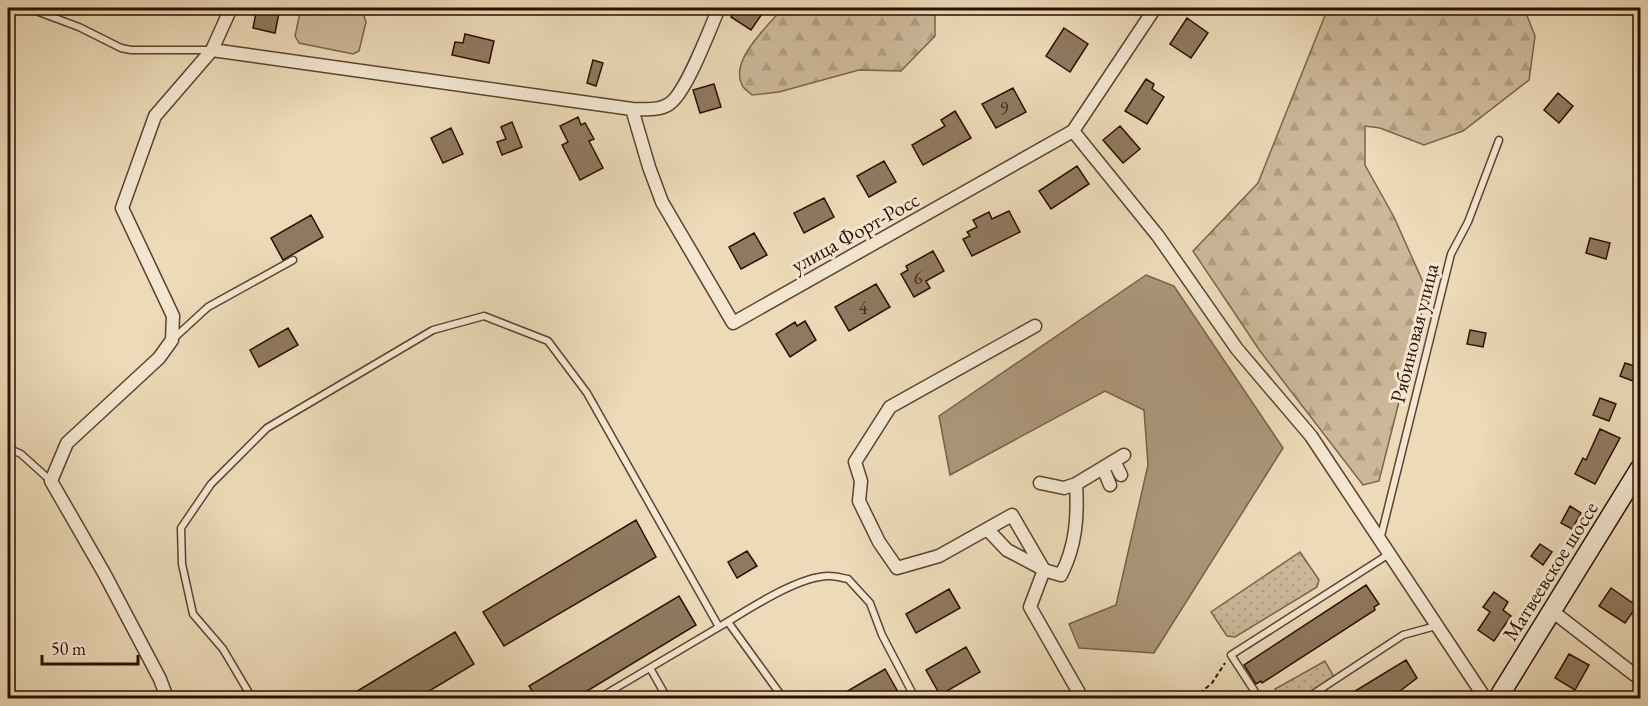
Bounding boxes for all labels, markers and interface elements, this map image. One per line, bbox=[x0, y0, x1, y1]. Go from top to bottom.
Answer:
house number: 9 bbox=[1000, 97, 1009, 120]
street label: улица Форт-Росс bbox=[786, 186, 924, 278]
street label: Рябиновая улица bbox=[1384, 260, 1445, 406]
house number: 6 bbox=[914, 266, 923, 289]
house number: 4 bbox=[859, 296, 868, 319]
street label: Матвеевское шоссе bbox=[1496, 496, 1604, 646]
scale bar bbox=[42, 628, 138, 666]
text: 50 m bbox=[51, 637, 86, 660]

